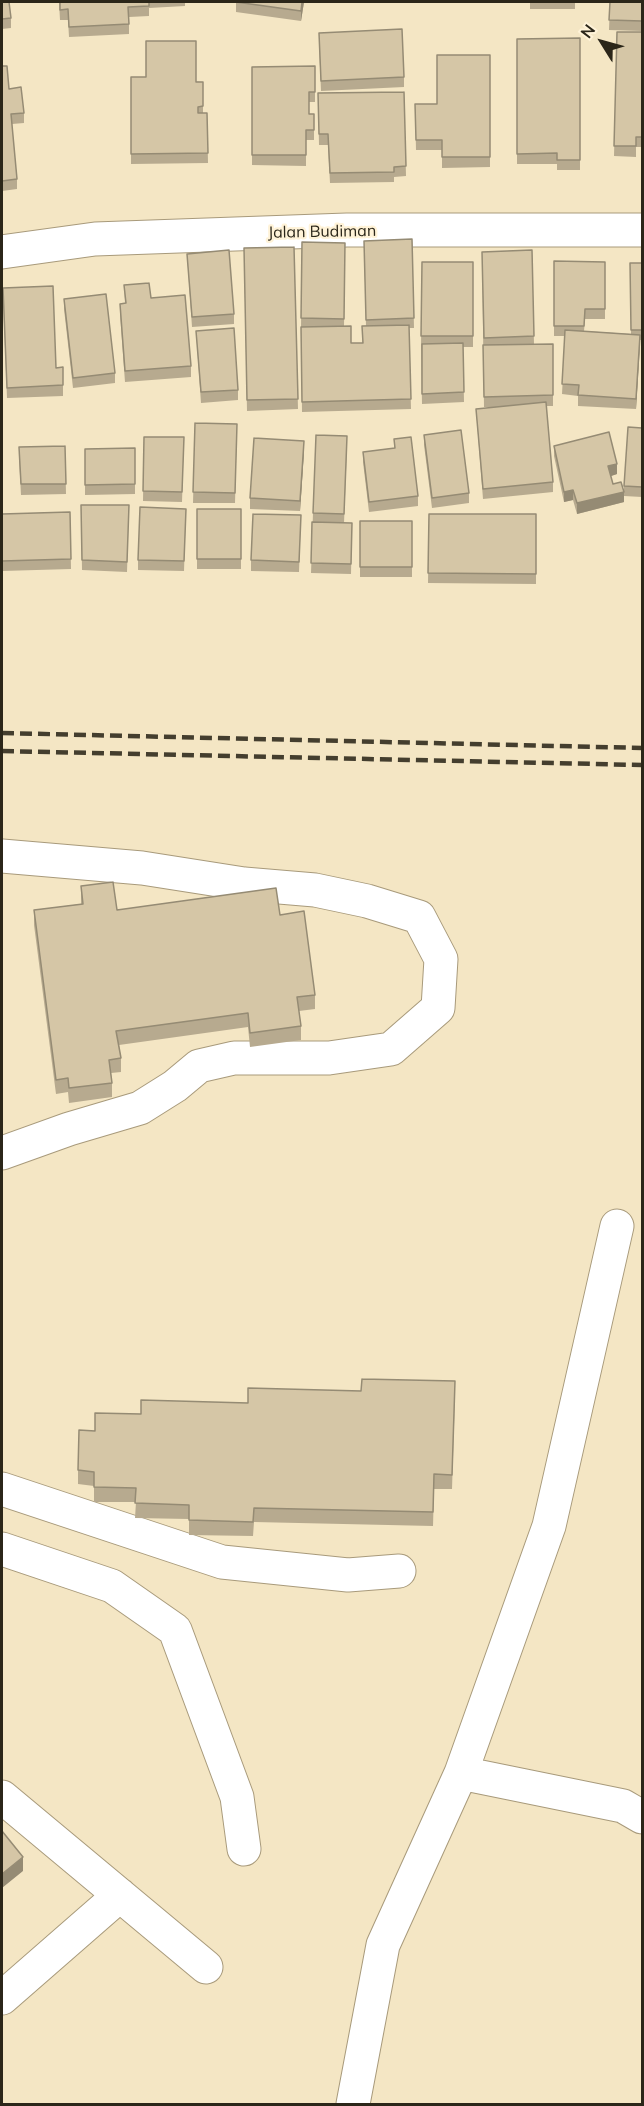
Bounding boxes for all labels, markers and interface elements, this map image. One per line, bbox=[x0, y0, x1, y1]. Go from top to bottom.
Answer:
north arrow bbox=[572, 12, 632, 72]
text: N bbox=[576, 20, 599, 42]
street label: Jalan Budiman bbox=[268, 221, 376, 243]

